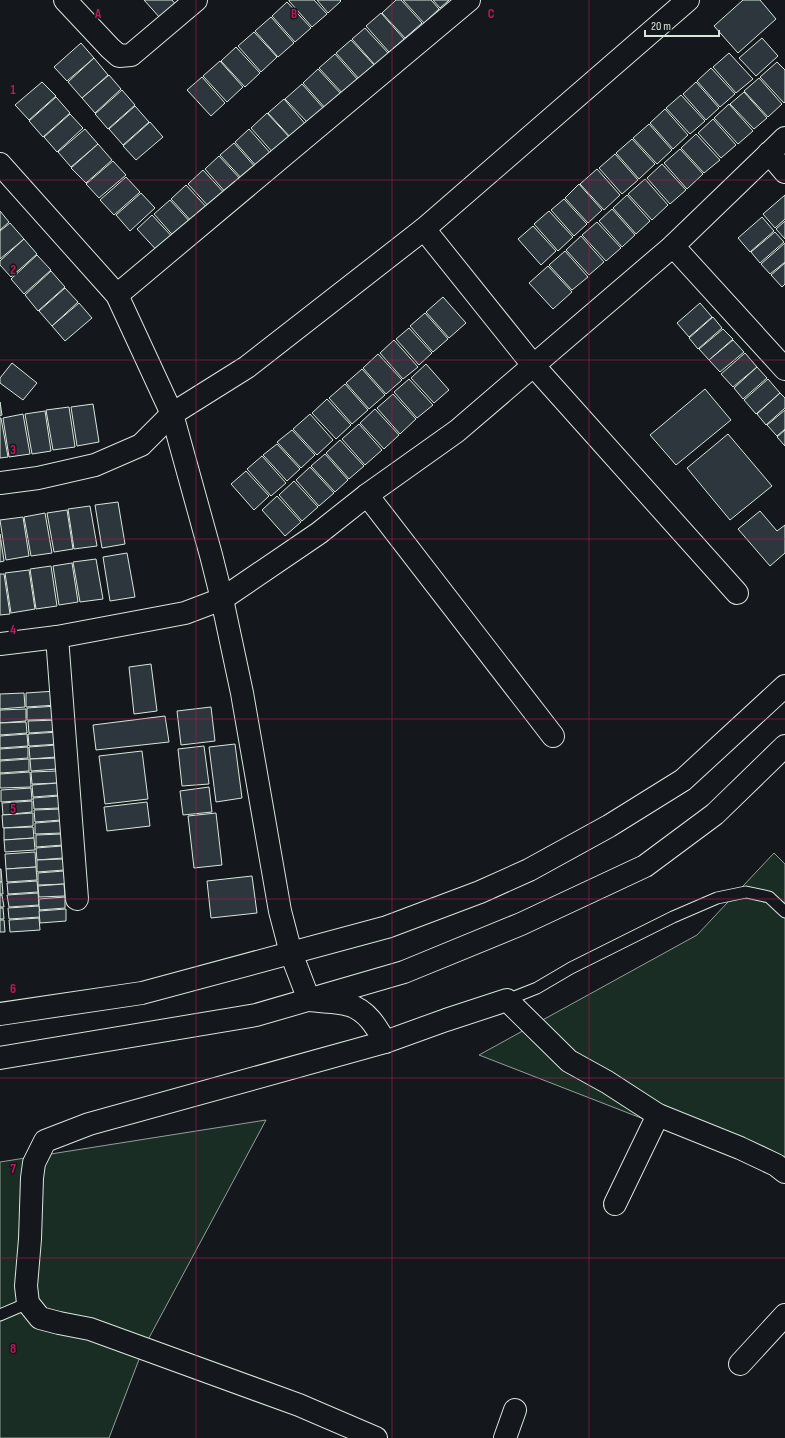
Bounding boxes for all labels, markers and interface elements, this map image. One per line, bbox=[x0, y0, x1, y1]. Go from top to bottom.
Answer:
text: A bbox=[94, 6, 102, 22]
text: B bbox=[291, 6, 297, 22]
text: C bbox=[488, 6, 495, 22]
scale bar bbox=[645, 12, 719, 38]
text: 20 m bbox=[651, 19, 671, 34]
text: 1 bbox=[10, 82, 16, 98]
text: 2 bbox=[10, 262, 16, 278]
text: 3 bbox=[10, 442, 16, 458]
text: 4 bbox=[10, 622, 16, 638]
text: 5 bbox=[10, 801, 16, 817]
text: 6 bbox=[10, 981, 16, 997]
text: 7 bbox=[10, 1161, 16, 1177]
text: 8 bbox=[10, 1341, 16, 1357]

